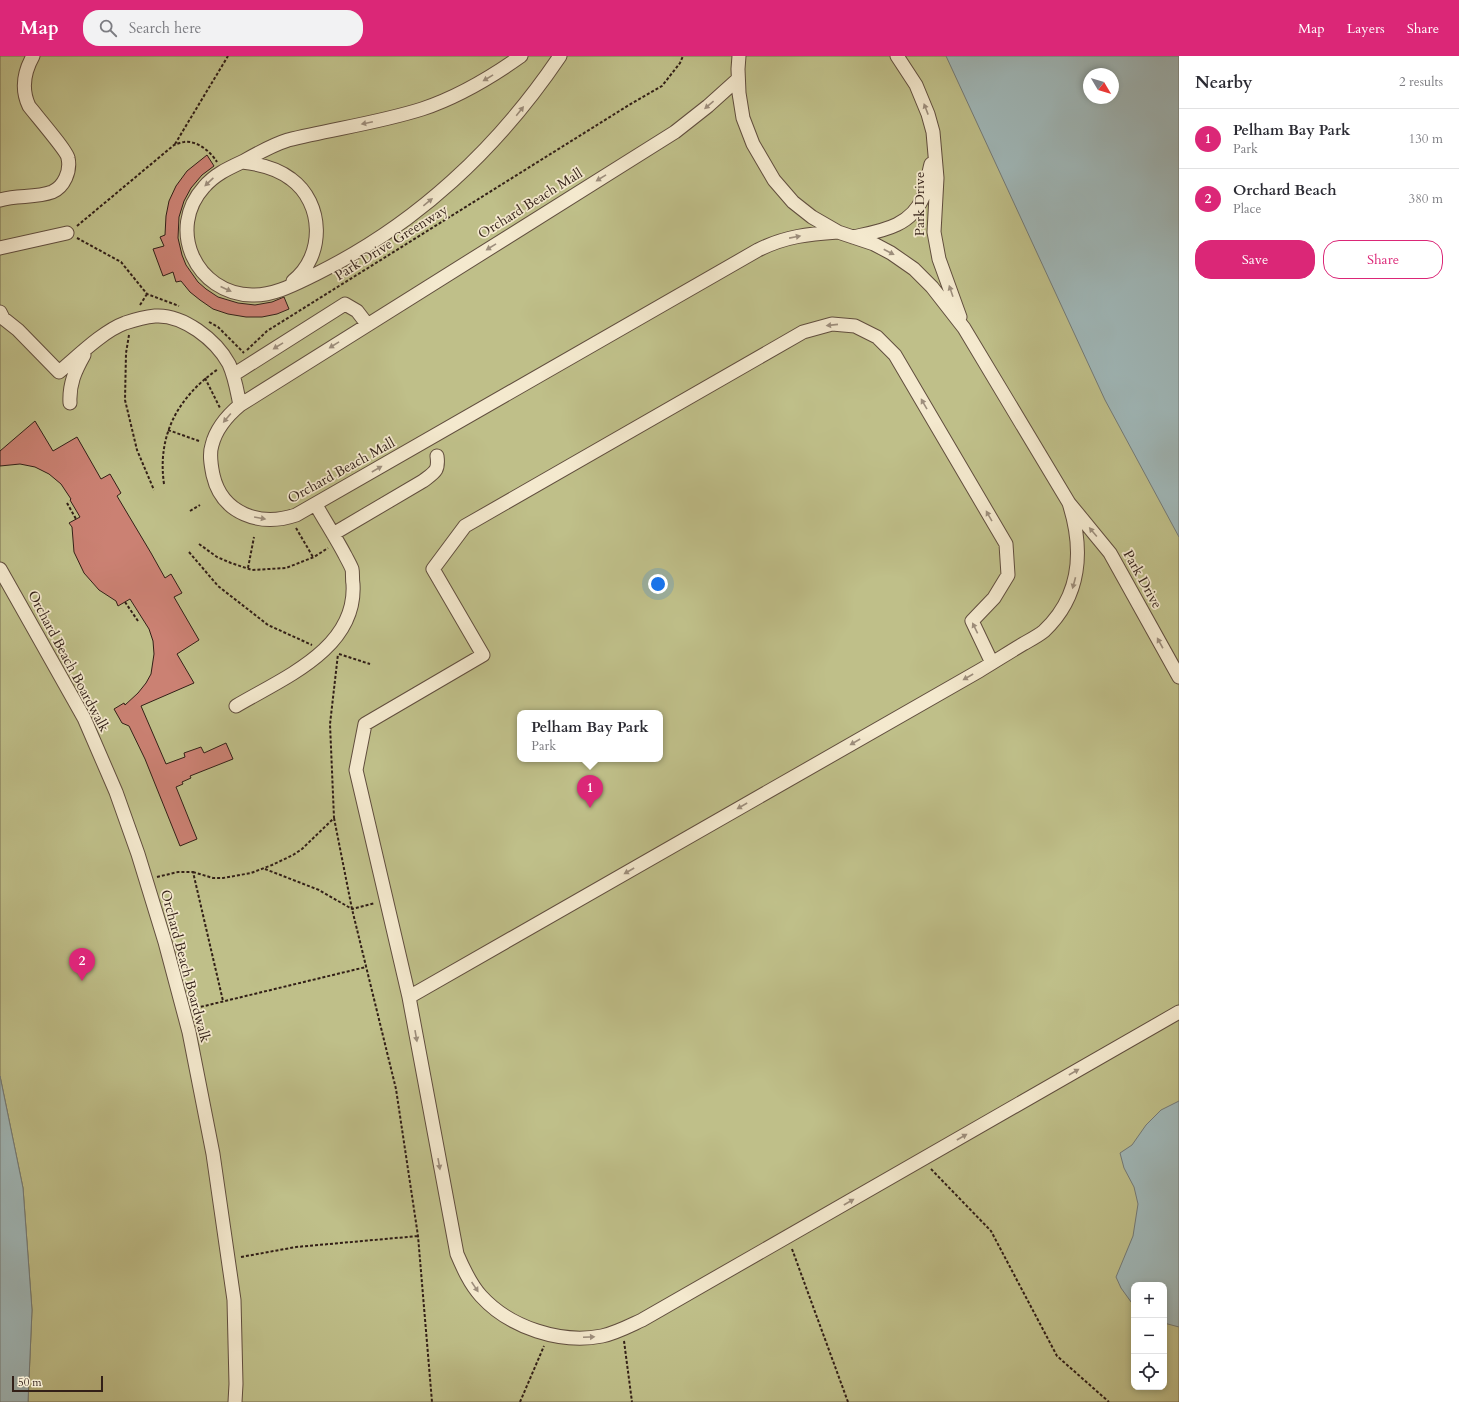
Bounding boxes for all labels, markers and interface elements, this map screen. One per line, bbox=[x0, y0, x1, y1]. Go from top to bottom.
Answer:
search box bbox=[83, 10, 363, 46]
text: Map bbox=[20, 15, 59, 41]
icon: search bbox=[97, 17, 119, 39]
text: Search here bbox=[129, 18, 201, 38]
text: Map bbox=[1298, 19, 1325, 38]
text: Layers bbox=[1347, 19, 1385, 38]
text: Share bbox=[1407, 19, 1439, 38]
north arrow bbox=[1083, 68, 1119, 104]
text: Nearby bbox=[1195, 71, 1252, 94]
text: 2 results bbox=[1399, 73, 1443, 91]
one-way arrow bbox=[482, 74, 494, 81]
one-way arrow bbox=[704, 101, 714, 110]
one-way arrow bbox=[922, 102, 928, 114]
one-way arrow bbox=[516, 105, 524, 116]
one-way arrow bbox=[361, 120, 373, 126]
text: Pelham Bay Park bbox=[1233, 120, 1350, 140]
text: 1 bbox=[1205, 130, 1211, 148]
text: 130 m bbox=[1409, 130, 1443, 148]
text: Park bbox=[1233, 140, 1258, 158]
street label: Orchard Beach Mall bbox=[474, 163, 586, 243]
street label: Park Drive bbox=[910, 172, 929, 236]
one-way arrow bbox=[596, 174, 606, 182]
one-way arrow bbox=[204, 177, 214, 187]
text: Orchard Beach bbox=[1233, 180, 1337, 200]
text: 2 bbox=[1205, 190, 1211, 208]
text: 380 m bbox=[1409, 190, 1443, 208]
one-way arrow bbox=[422, 198, 433, 206]
street label: Park Drive Greenway bbox=[331, 200, 452, 285]
text: Place bbox=[1233, 200, 1261, 218]
one-way arrow bbox=[789, 233, 801, 239]
button: Save bbox=[1195, 240, 1315, 279]
button: Share bbox=[1323, 240, 1443, 279]
one-way arrow bbox=[485, 243, 497, 250]
one-way arrow bbox=[883, 249, 895, 255]
one-way arrow bbox=[948, 285, 954, 297]
one-way arrow bbox=[221, 286, 232, 292]
one-way arrow bbox=[826, 322, 838, 329]
one-way arrow bbox=[329, 341, 339, 349]
one-way arrow bbox=[273, 343, 284, 350]
one-way arrow bbox=[920, 398, 927, 410]
one-way arrow bbox=[222, 413, 231, 423]
street label: Orchard Beach Mall bbox=[284, 433, 399, 508]
one-way arrow bbox=[371, 466, 383, 473]
one-way arrow bbox=[986, 510, 993, 522]
one-way arrow bbox=[254, 516, 266, 522]
one-way arrow bbox=[1088, 527, 1097, 537]
street label: Park Drive bbox=[1119, 546, 1167, 612]
your location bbox=[648, 574, 668, 594]
one-way arrow bbox=[1070, 577, 1076, 589]
street label: Orchard Beach Boardwalk bbox=[23, 587, 114, 736]
one-way arrow bbox=[972, 622, 978, 634]
one-way arrow bbox=[1157, 637, 1163, 649]
one-way arrow bbox=[962, 674, 974, 681]
popup bbox=[517, 710, 663, 762]
text: Pelham Bay Park bbox=[531, 717, 649, 737]
text: Park bbox=[531, 737, 556, 755]
one-way arrow bbox=[849, 738, 861, 745]
pin: 1 bbox=[577, 775, 603, 808]
one-way arrow bbox=[736, 803, 748, 810]
one-way arrow bbox=[623, 868, 635, 875]
street label: Orchard Beach Boardwalk bbox=[156, 888, 215, 1045]
pin: 2 bbox=[69, 948, 95, 981]
one-way arrow bbox=[414, 1030, 420, 1042]
one-way arrow bbox=[1069, 1069, 1080, 1076]
one-way arrow bbox=[956, 1133, 968, 1140]
one-way arrow bbox=[437, 1157, 443, 1170]
one-way arrow bbox=[843, 1198, 855, 1205]
one-way arrow bbox=[471, 1282, 479, 1292]
map controls bbox=[1131, 1282, 1167, 1390]
button: + bbox=[1131, 1282, 1167, 1318]
button: − bbox=[1131, 1318, 1167, 1354]
one-way arrow bbox=[583, 1333, 595, 1340]
button: locate bbox=[1131, 1354, 1167, 1390]
scale bar bbox=[12, 1374, 103, 1393]
text: 50 m bbox=[18, 1375, 42, 1390]

